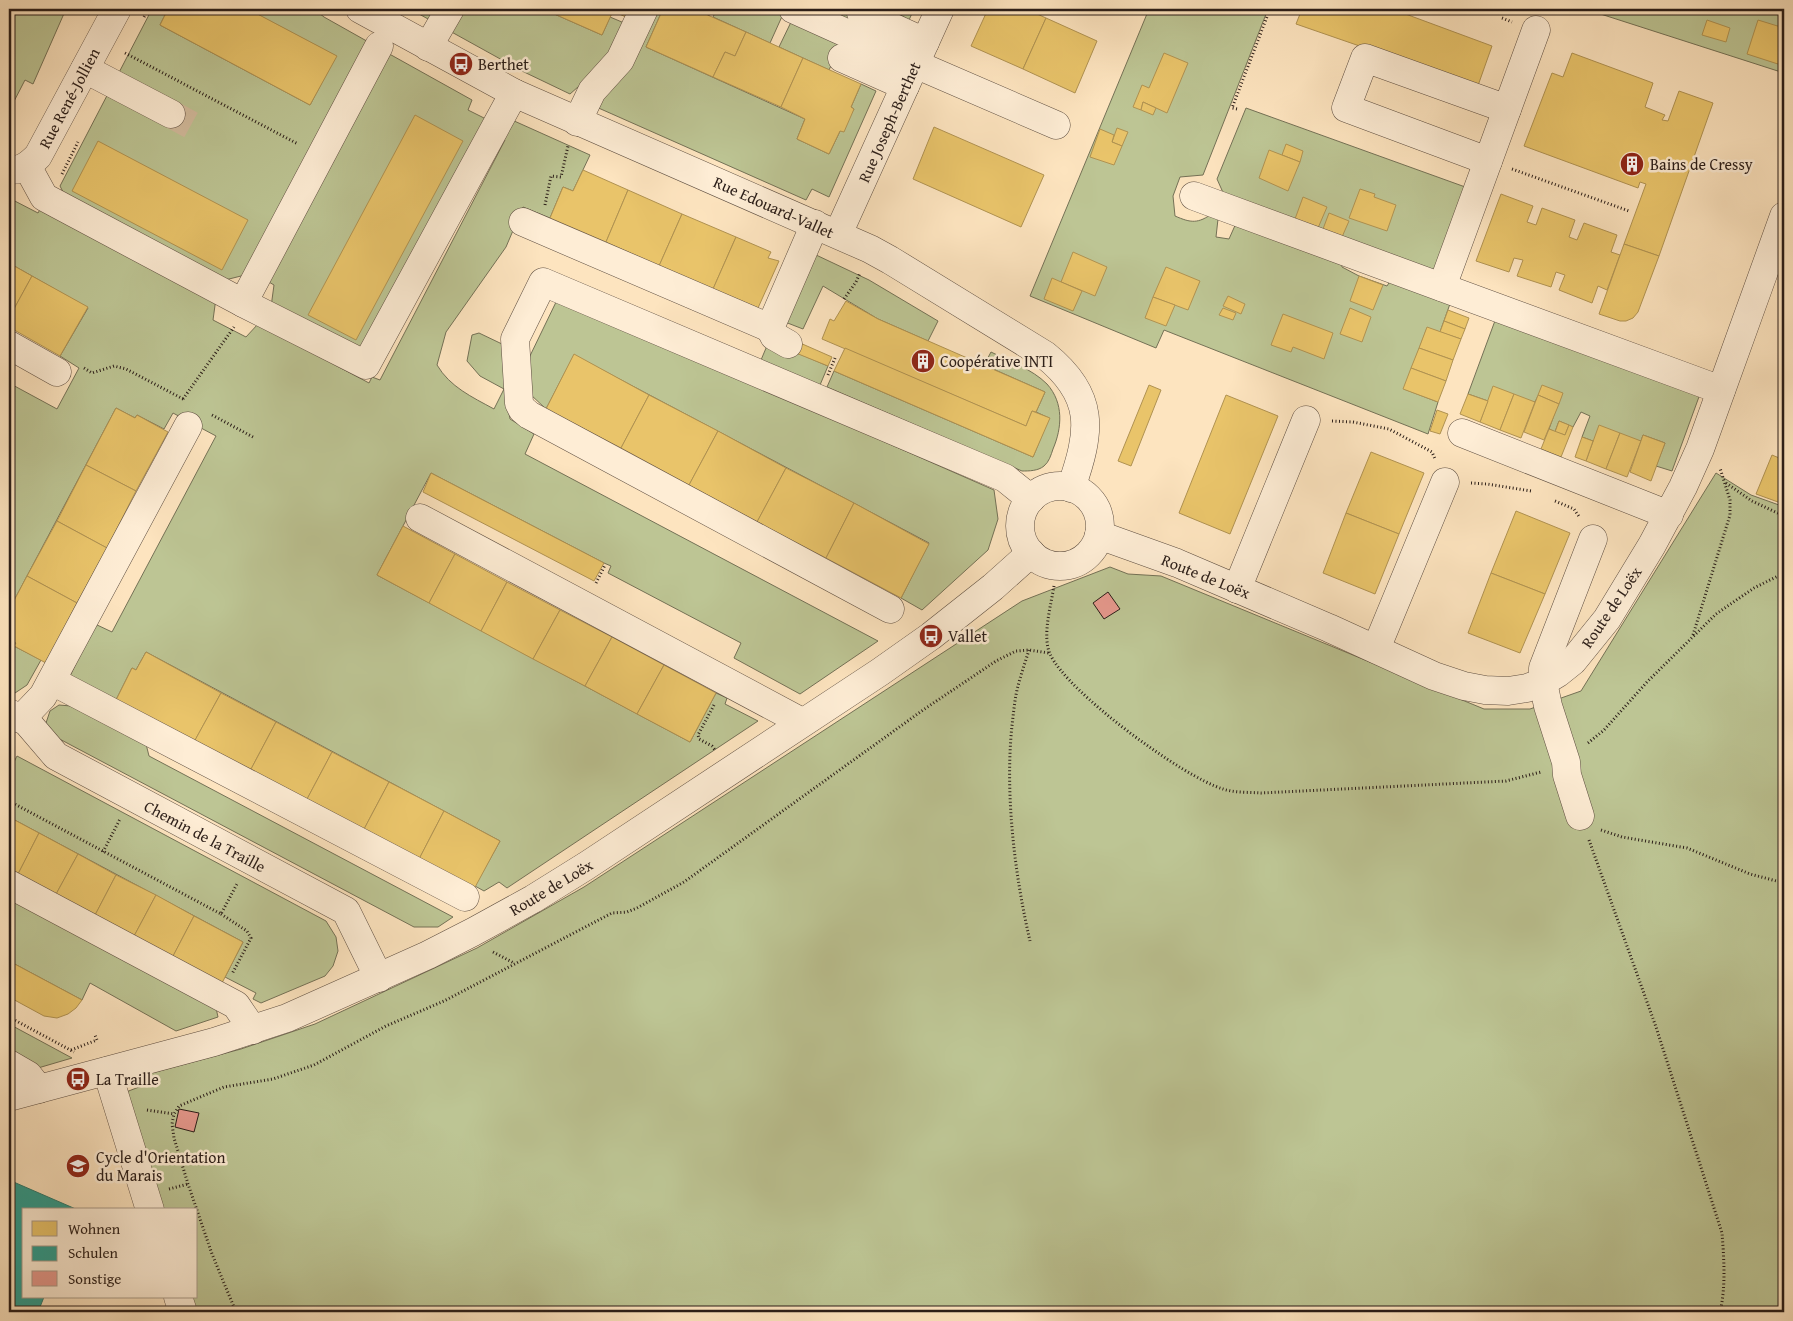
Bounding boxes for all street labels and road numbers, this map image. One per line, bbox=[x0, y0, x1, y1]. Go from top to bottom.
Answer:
street label: Rue René-Jollien bbox=[32, 43, 106, 153]
street label: Rue Joseph-Berthet bbox=[852, 57, 927, 186]
street label: Rue Edouard-Vallet bbox=[710, 170, 838, 244]
street label: Route de Loëx bbox=[1158, 547, 1255, 605]
street label: Route de Loëx bbox=[1575, 561, 1648, 653]
street label: Chemin de la Traille bbox=[140, 794, 270, 878]
street label: Route de Loëx bbox=[505, 852, 598, 921]

